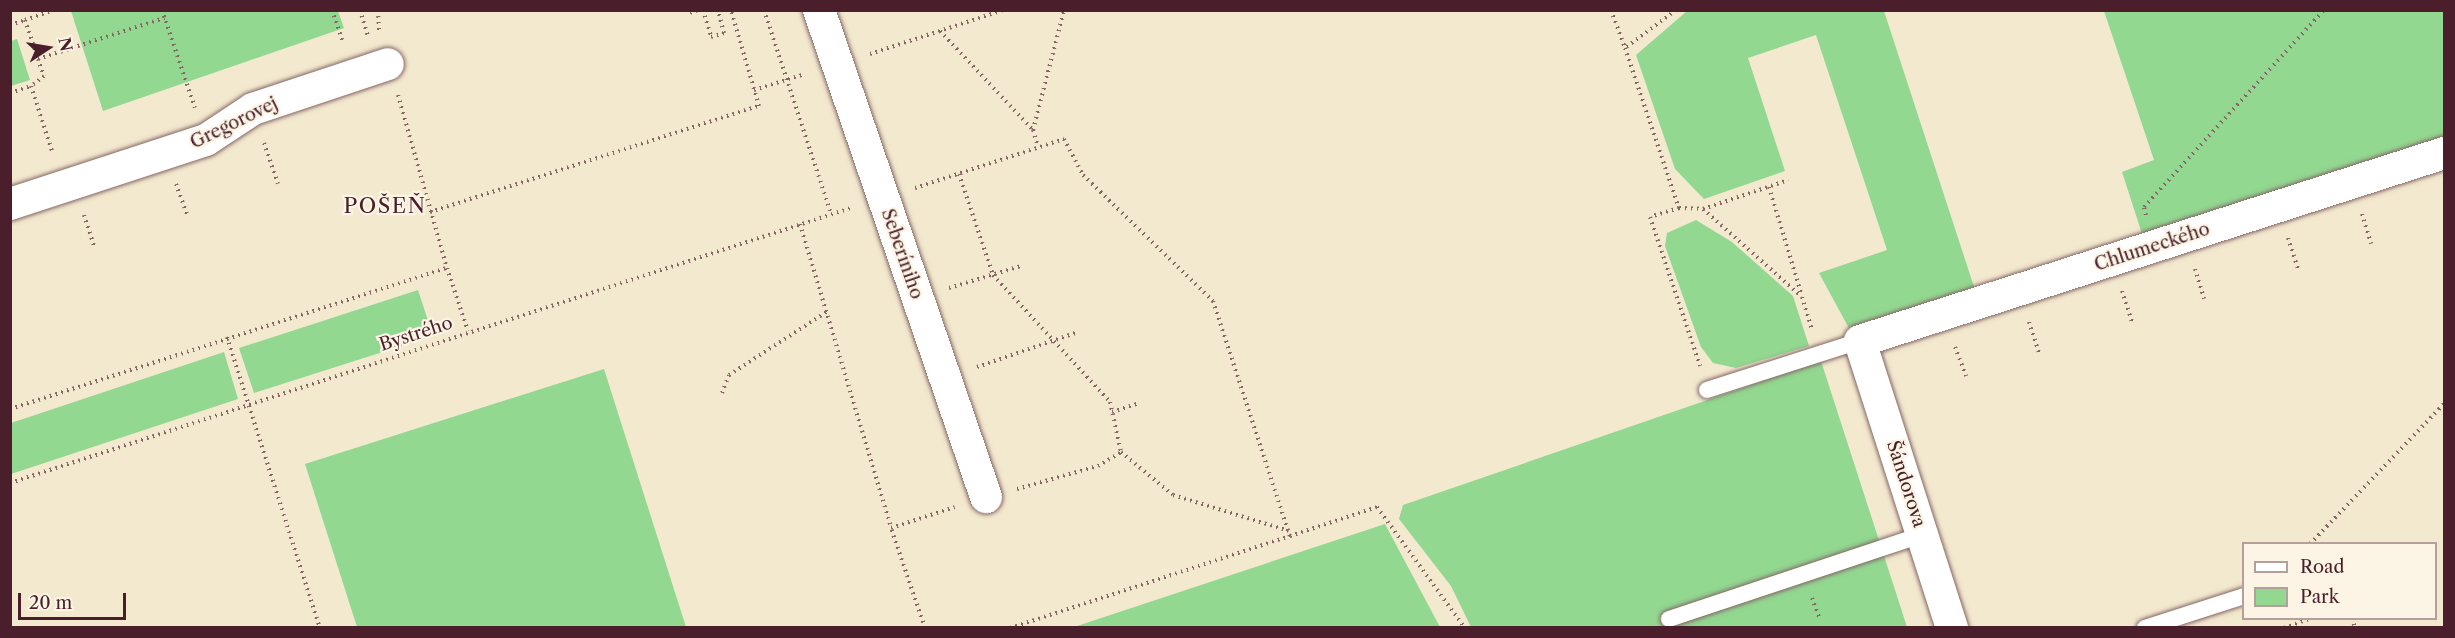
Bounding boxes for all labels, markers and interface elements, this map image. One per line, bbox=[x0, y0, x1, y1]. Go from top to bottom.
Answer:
north arrow bbox=[18, 18, 78, 78]
text: N bbox=[54, 35, 77, 53]
street label: Gregorovej bbox=[187, 93, 281, 153]
district label: POŠEŇ bbox=[343, 193, 427, 219]
street label: Seberíniho bbox=[877, 206, 927, 302]
street label: Chlumeckého bbox=[2092, 218, 2212, 276]
street label: Bystrého bbox=[377, 312, 455, 356]
street label: Šándorova bbox=[1882, 438, 1930, 530]
legend bbox=[2242, 542, 2437, 620]
text: Road bbox=[2300, 556, 2345, 578]
scale bar bbox=[21, 581, 129, 619]
text: Park bbox=[2300, 586, 2339, 608]
text: 20 m bbox=[29, 592, 72, 614]

